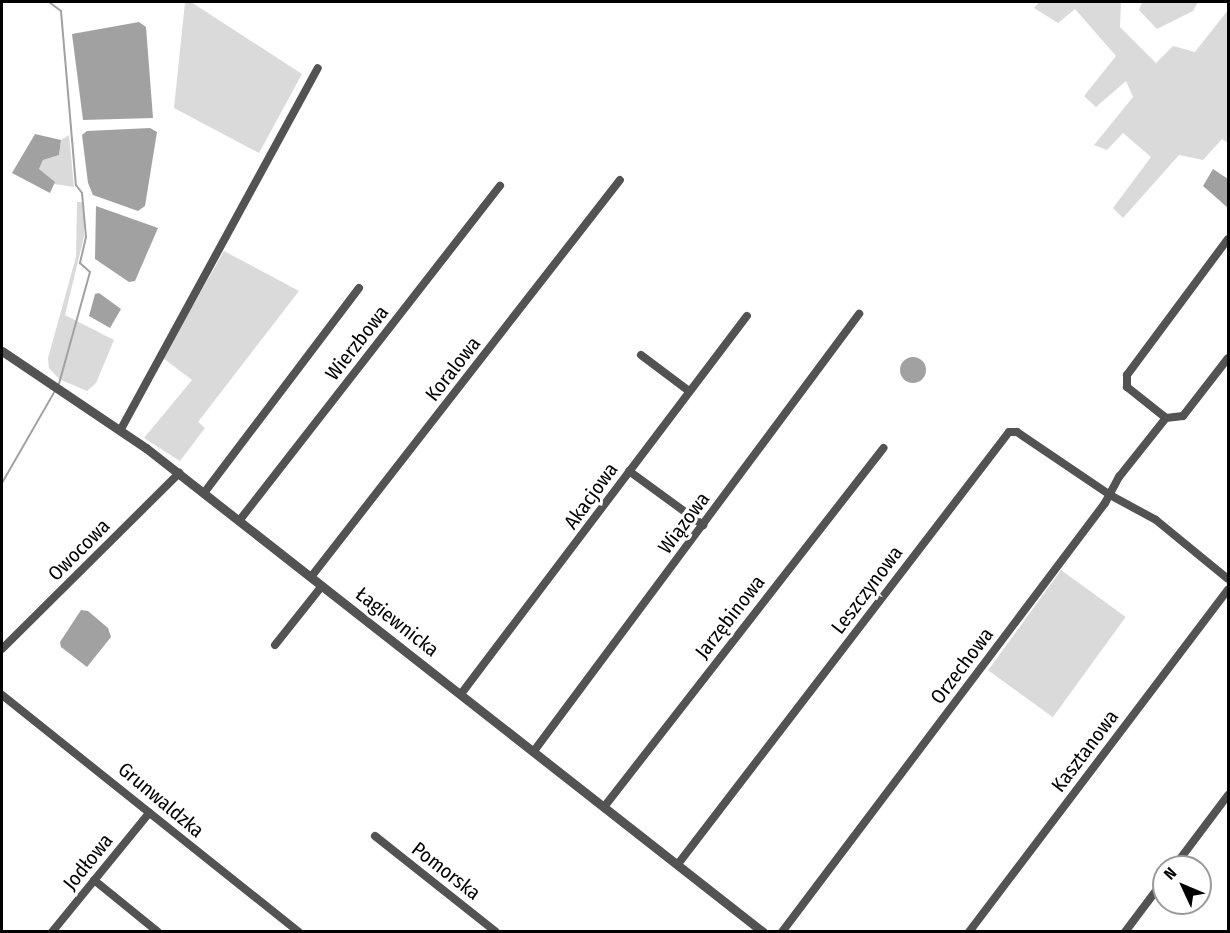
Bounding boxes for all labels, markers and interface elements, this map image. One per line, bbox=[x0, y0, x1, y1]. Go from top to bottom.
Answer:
street label: Wierzbowa bbox=[320, 301, 394, 385]
street label: Koralowa bbox=[420, 332, 486, 406]
street label: Akacjowa bbox=[559, 458, 623, 534]
street label: Wiązowa bbox=[653, 488, 715, 558]
street label: Owocowa bbox=[43, 514, 115, 586]
street label: Leszczynowa bbox=[826, 541, 908, 639]
street label: Jarzębinowa bbox=[690, 571, 770, 663]
street label: Łagiewnicka bbox=[351, 582, 443, 662]
street label: Orzechowa bbox=[926, 623, 998, 709]
street label: Kasztanowa bbox=[1046, 705, 1124, 797]
street label: Grunwaldzka bbox=[113, 757, 209, 843]
street label: Jodłowa bbox=[58, 829, 118, 895]
street label: Pomorska bbox=[407, 837, 485, 905]
north arrow bbox=[1152, 855, 1212, 915]
text: N bbox=[1160, 863, 1180, 884]

